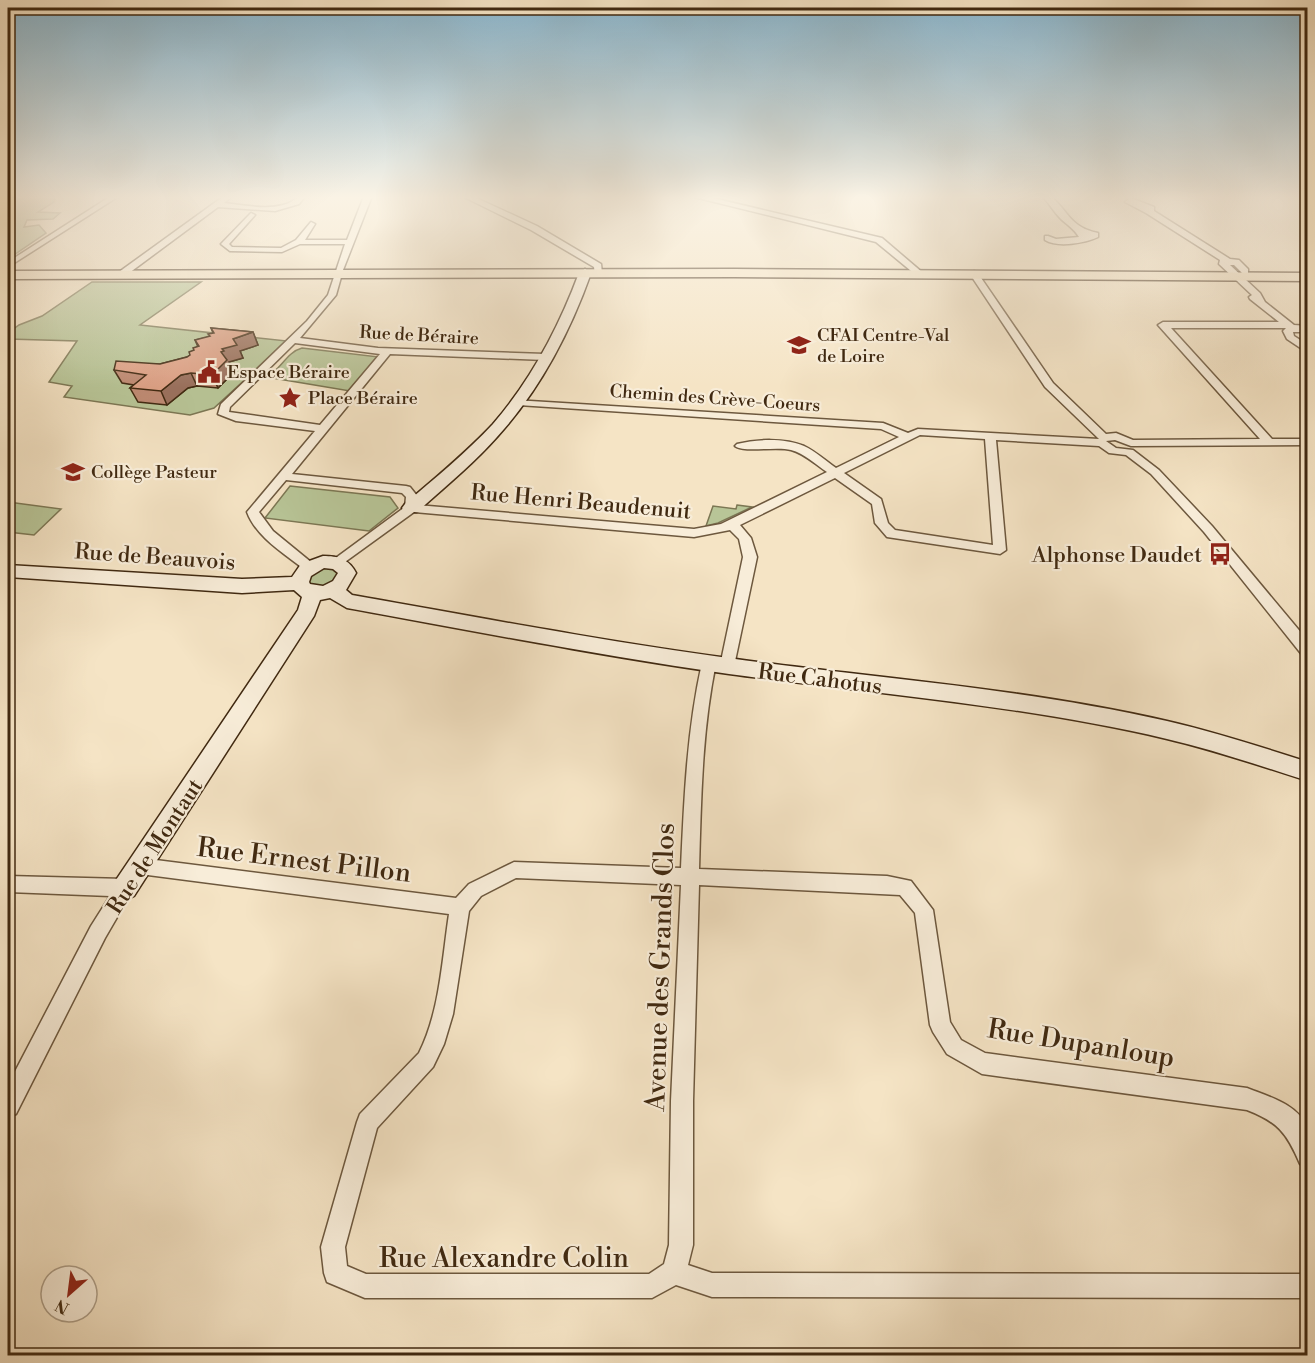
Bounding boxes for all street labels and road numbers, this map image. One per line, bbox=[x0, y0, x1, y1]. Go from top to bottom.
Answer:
street label: Rue de Béraire bbox=[359, 321, 479, 350]
street label: Chemin des Crève-Coeurs bbox=[609, 380, 821, 417]
street label: Rue Henri Beaudenuit bbox=[469, 479, 692, 526]
street label: Rue de Beauvois bbox=[73, 538, 236, 577]
street label: Rue Cahotus bbox=[756, 658, 883, 700]
street label: Rue de Montaut bbox=[101, 774, 209, 920]
street label: Avenue des Grands Clos bbox=[639, 822, 683, 1113]
street label: Rue Ernest Pillon bbox=[195, 831, 413, 891]
street label: Rue Dupanloup bbox=[985, 1012, 1177, 1076]
street label: Rue Alexandre Colin bbox=[379, 1242, 629, 1276]

